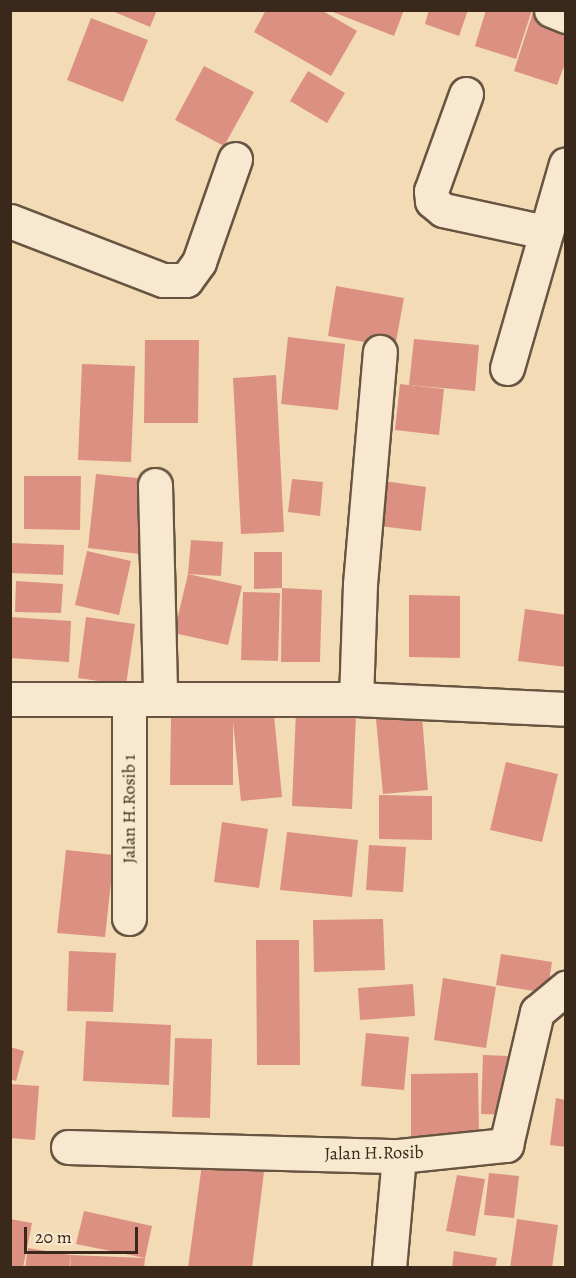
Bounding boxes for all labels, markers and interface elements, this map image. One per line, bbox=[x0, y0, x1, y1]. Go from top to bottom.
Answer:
street label: Jalan H.Rosib 1 bbox=[118, 754, 140, 864]
street label: Jalan H.Rosib bbox=[324, 1141, 424, 1165]
scale bar bbox=[27, 1215, 141, 1253]
text: 20 m bbox=[35, 1225, 72, 1249]

